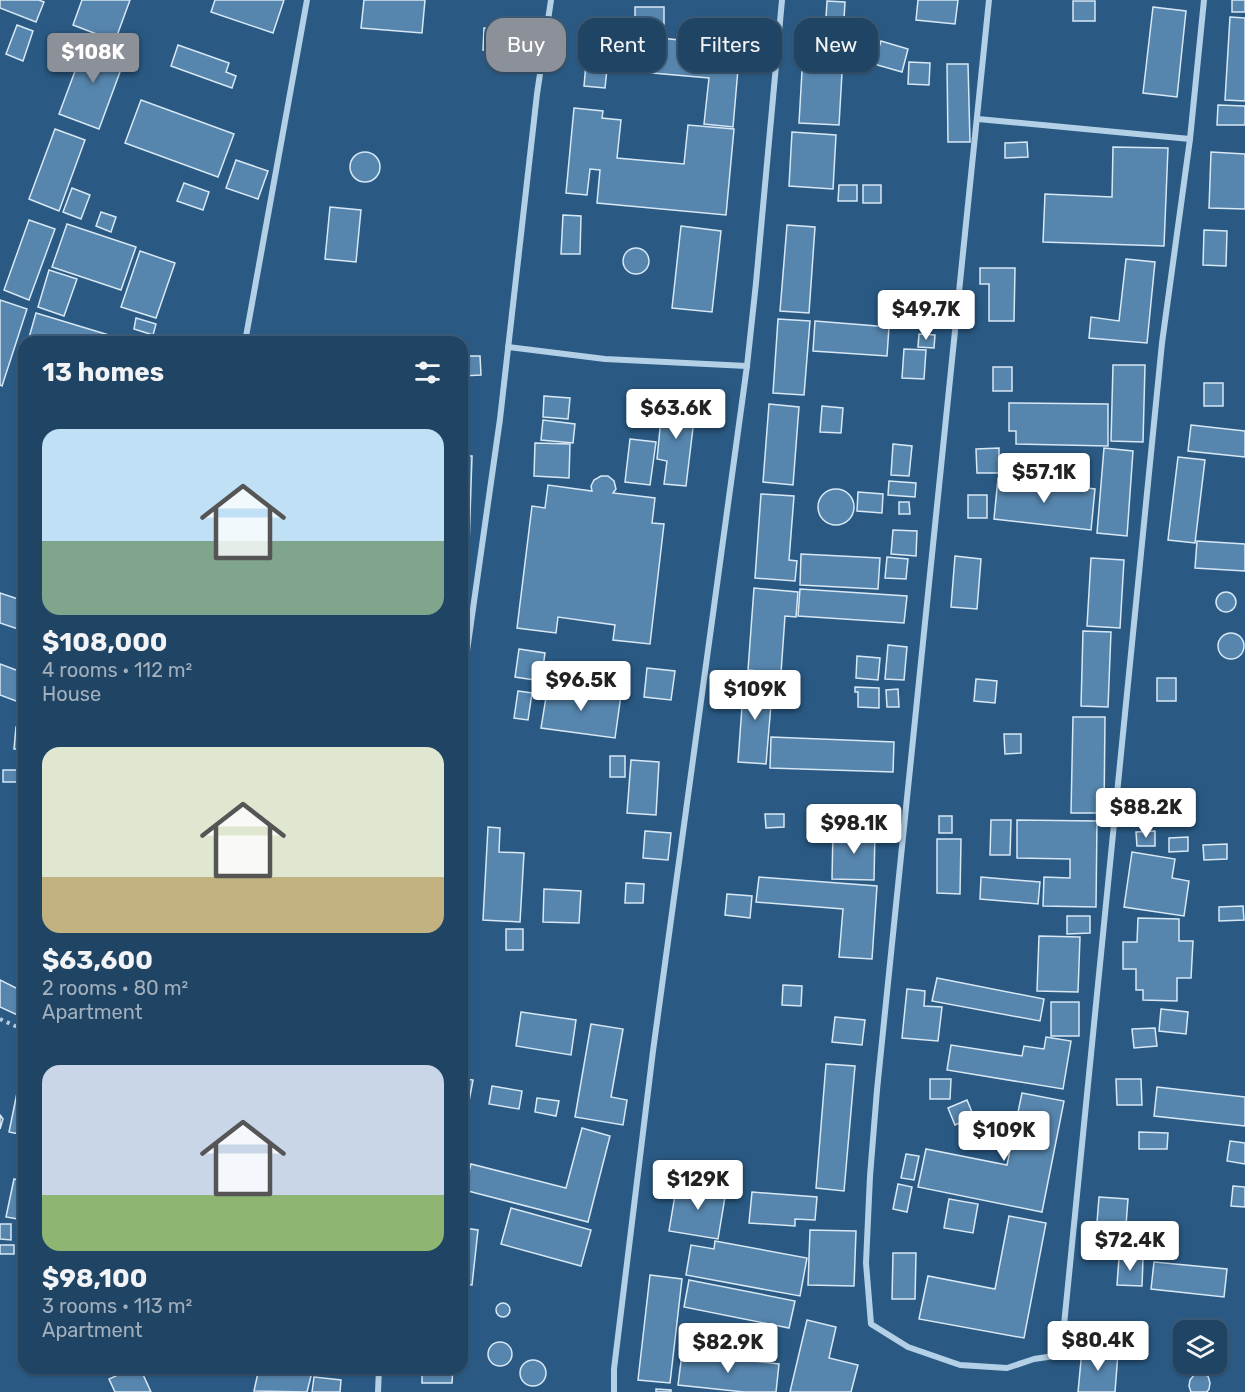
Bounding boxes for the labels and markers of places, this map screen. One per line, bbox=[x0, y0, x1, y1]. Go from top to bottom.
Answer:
pin: $108K bbox=[51, 33, 135, 84]
pin: $49.7K bbox=[877, 290, 975, 341]
pin: $63.6K bbox=[627, 389, 725, 440]
pin: $57.1K bbox=[995, 453, 1093, 504]
pin: $96.5K bbox=[532, 661, 630, 712]
pin: $109K bbox=[713, 670, 797, 721]
pin: $88.2K bbox=[1097, 788, 1195, 839]
pin: $98.1K bbox=[805, 804, 903, 855]
pin: $109K bbox=[962, 1111, 1046, 1162]
pin: $129K bbox=[656, 1160, 740, 1211]
pin: $72.4K bbox=[1081, 1221, 1179, 1272]
pin: $80.4K bbox=[1049, 1321, 1147, 1372]
pin: $82.9K bbox=[679, 1323, 777, 1374]

